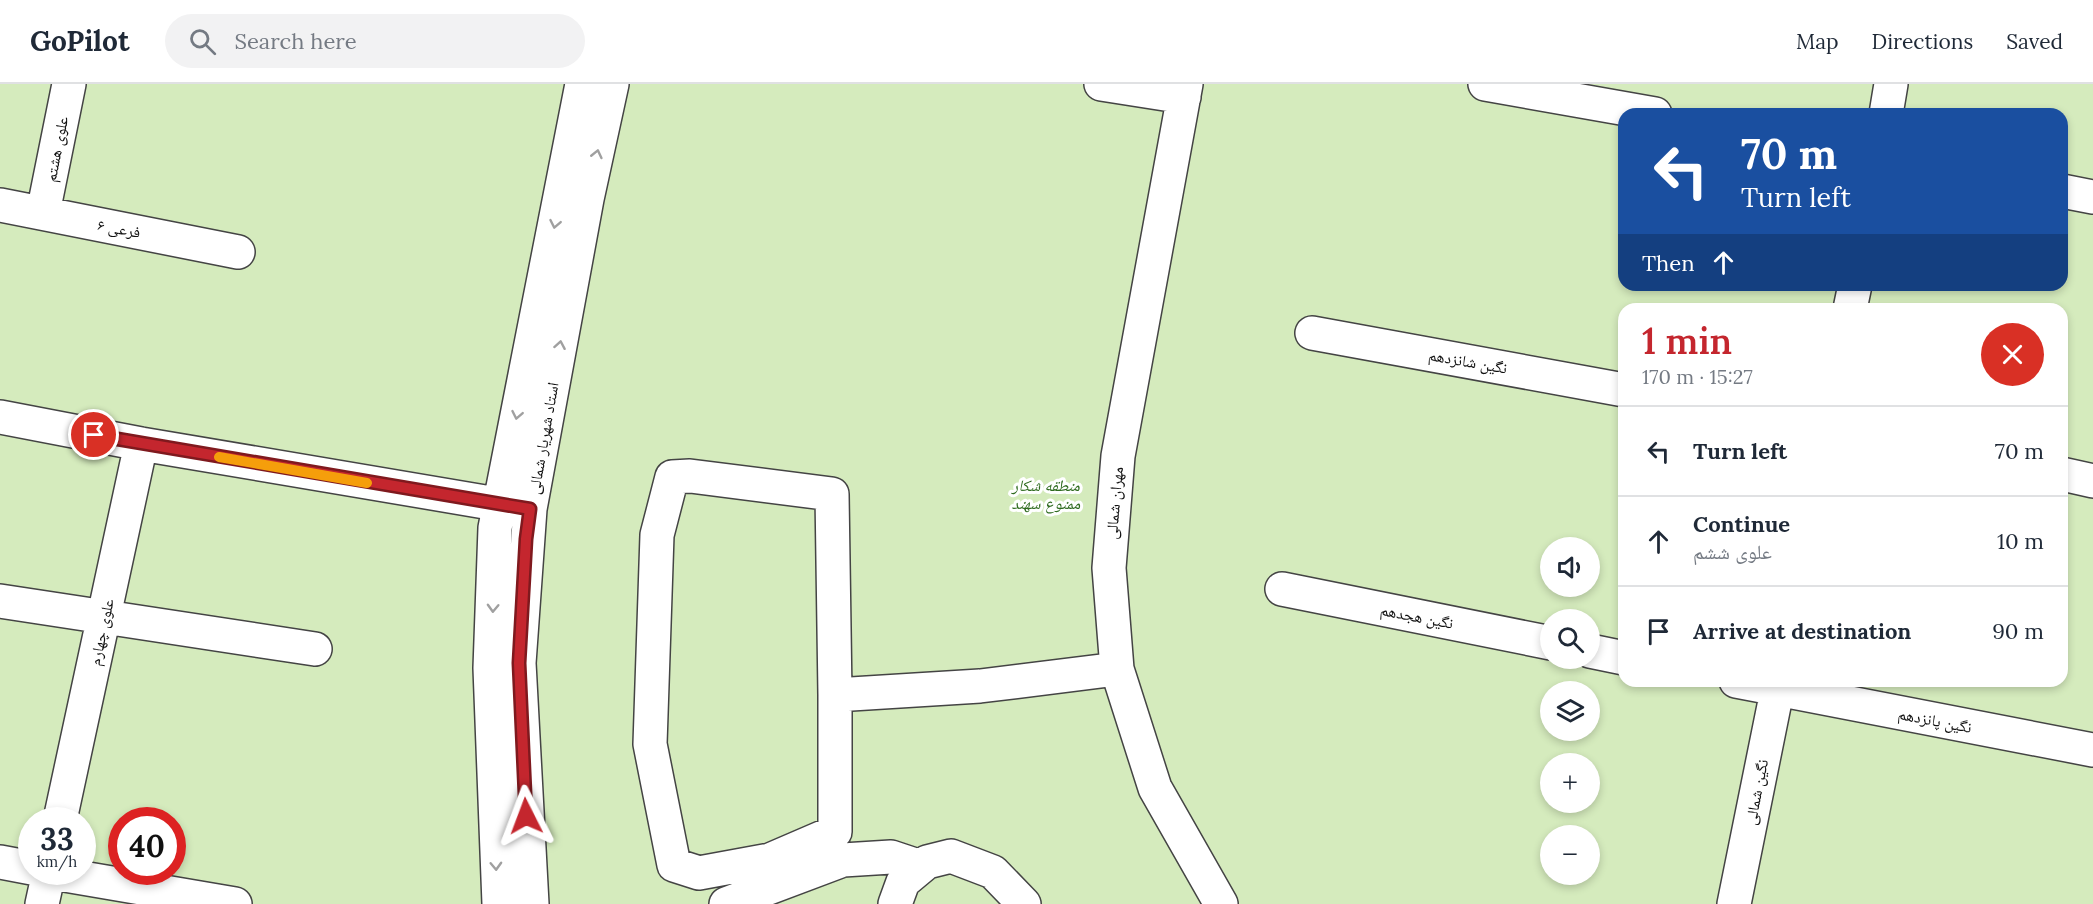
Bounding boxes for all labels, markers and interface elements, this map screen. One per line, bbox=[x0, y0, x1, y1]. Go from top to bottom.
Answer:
search box bbox=[165, 14, 585, 68]
text: GoPilot bbox=[30, 23, 129, 59]
icon: search bbox=[186, 25, 219, 58]
text: Search here bbox=[234, 27, 357, 55]
text: Map bbox=[1796, 28, 1839, 55]
text: Directions bbox=[1872, 28, 1973, 55]
text: Saved bbox=[2006, 28, 2063, 55]
street label: علوی هشتم bbox=[40, 114, 73, 184]
text: 70 m bbox=[1741, 127, 1837, 181]
icon: left bbox=[1642, 132, 1720, 210]
one-way arrow bbox=[589, 149, 602, 159]
text: Turn left bbox=[1741, 180, 1851, 214]
street label: فرعی ۶ bbox=[95, 214, 142, 243]
one-way arrow bbox=[549, 219, 562, 229]
icon: ahead bbox=[1707, 246, 1740, 279]
text: Then bbox=[1642, 249, 1695, 277]
text: 1 min bbox=[1642, 318, 1732, 364]
button: close bbox=[1981, 323, 2044, 386]
one-way arrow bbox=[553, 340, 566, 350]
street label: نگین شانزدهم bbox=[1427, 344, 1509, 379]
text: 170 m · 15:27 bbox=[1642, 364, 1753, 389]
street label: استاد شهریار شمالی bbox=[523, 380, 564, 496]
pin bbox=[68, 409, 119, 460]
one-way arrow bbox=[511, 410, 524, 420]
icon: arrive bbox=[77, 418, 110, 451]
icon: left bbox=[1642, 435, 1675, 468]
text: Turn left bbox=[1693, 437, 1787, 465]
text: 70 m bbox=[1995, 437, 2044, 465]
street label: مهران شمالی bbox=[1101, 466, 1128, 540]
park label: منطقه شکار ممنوع سهند bbox=[1011, 475, 1081, 514]
text: Continue bbox=[1693, 510, 1790, 538]
icon: ahead bbox=[1642, 525, 1675, 558]
text: 10 m bbox=[1997, 527, 2044, 555]
map controls bbox=[1540, 537, 1600, 885]
button: sound bbox=[1540, 537, 1600, 597]
text: علوی ششم bbox=[1693, 539, 1772, 564]
street label: علوی چهارم bbox=[84, 597, 119, 667]
street label: نگین هجدهم bbox=[1379, 599, 1455, 634]
one-way arrow bbox=[486, 604, 499, 613]
button: search bbox=[1540, 609, 1600, 669]
icon: arrive bbox=[1642, 615, 1675, 648]
text: Arrive at destination bbox=[1693, 617, 1911, 645]
text: 90 m bbox=[1992, 617, 2044, 645]
button: layers bbox=[1540, 681, 1600, 741]
street label: نگین پانزدهم bbox=[1896, 703, 1974, 738]
button: + bbox=[1540, 753, 1600, 813]
street label: نگین شمالی bbox=[1740, 757, 1773, 827]
position arrow bbox=[494, 784, 558, 848]
speed limit sign: 40 bbox=[108, 807, 186, 885]
text: 33 bbox=[40, 820, 74, 858]
button: − bbox=[1540, 825, 1600, 885]
text: km/h bbox=[37, 852, 77, 871]
one-way arrow bbox=[490, 862, 503, 871]

